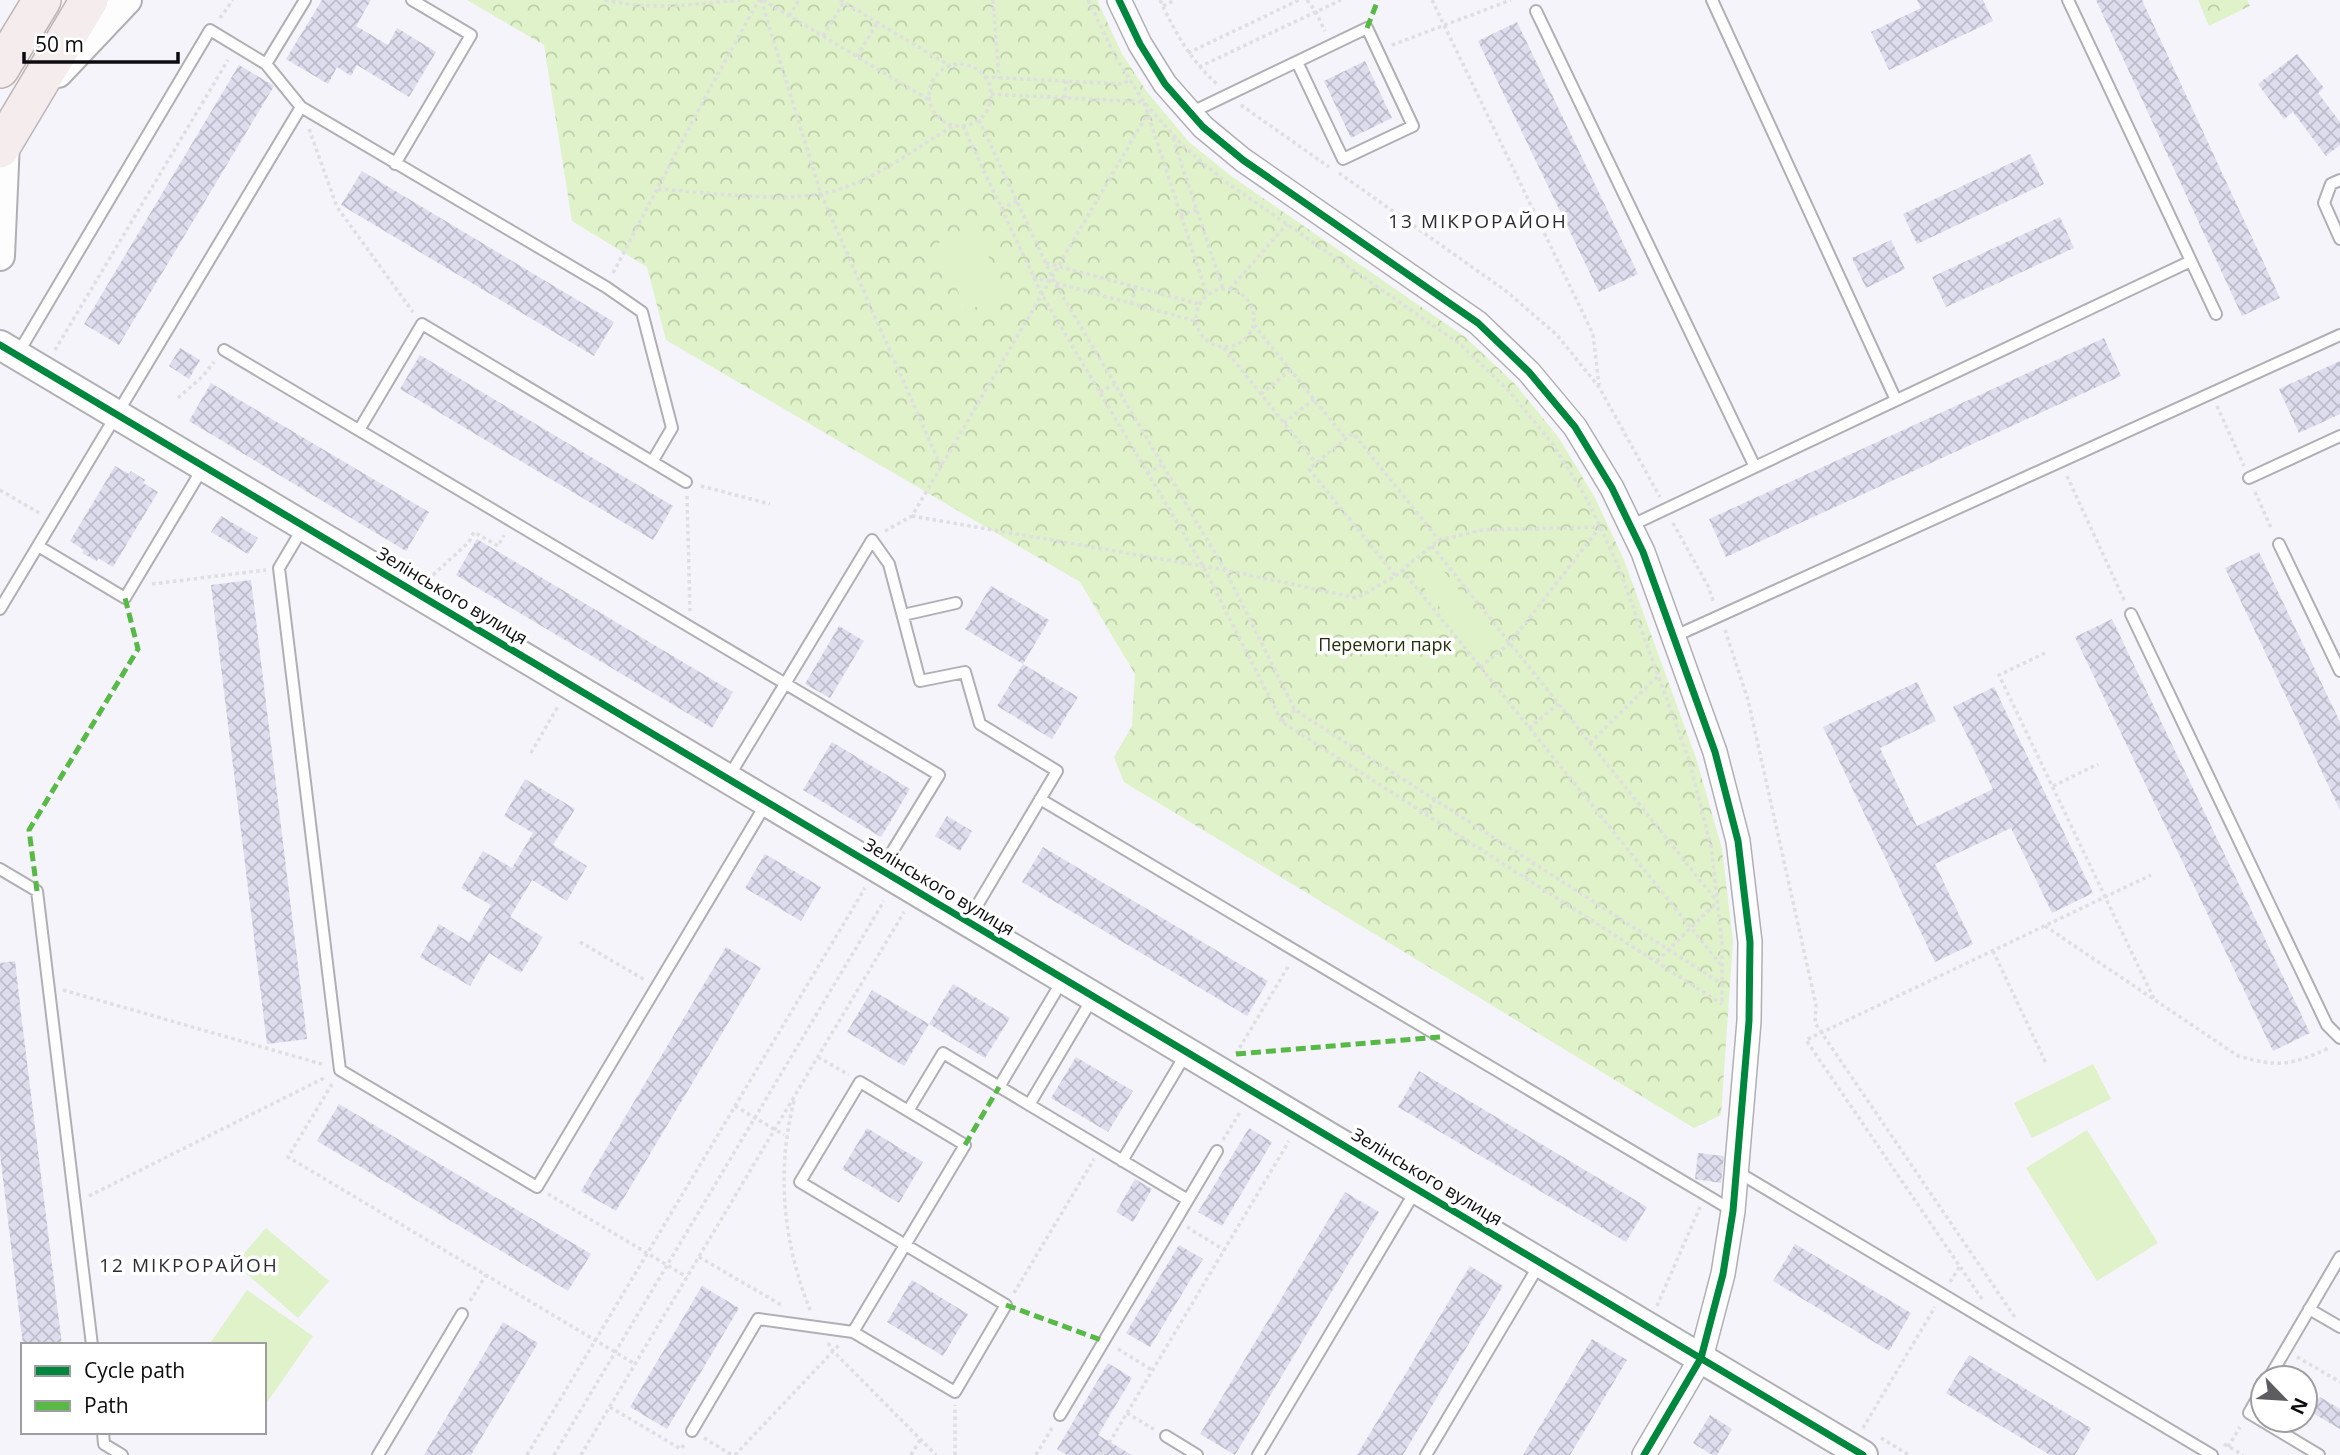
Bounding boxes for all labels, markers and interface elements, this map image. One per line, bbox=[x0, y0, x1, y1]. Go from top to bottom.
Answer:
scale bar bbox=[24, 21, 178, 65]
text: 50 m bbox=[35, 30, 84, 58]
district label: 13 МІКРОРАЙОН bbox=[1388, 208, 1568, 234]
street label: Зелінського вулиця bbox=[373, 541, 532, 650]
park label: Перемоги парк bbox=[1318, 632, 1453, 656]
street label: Зелінського вулиця bbox=[860, 832, 1019, 941]
street label: Зелінського вулиця bbox=[1348, 1122, 1507, 1231]
district label: 12 МІКРОРАЙОН bbox=[99, 1252, 279, 1278]
legend bbox=[21, 1343, 266, 1434]
text: Cycle path bbox=[84, 1356, 185, 1384]
north arrow bbox=[2249, 1364, 2319, 1434]
text: Path bbox=[84, 1391, 129, 1419]
text: N bbox=[2284, 1394, 2314, 1419]

